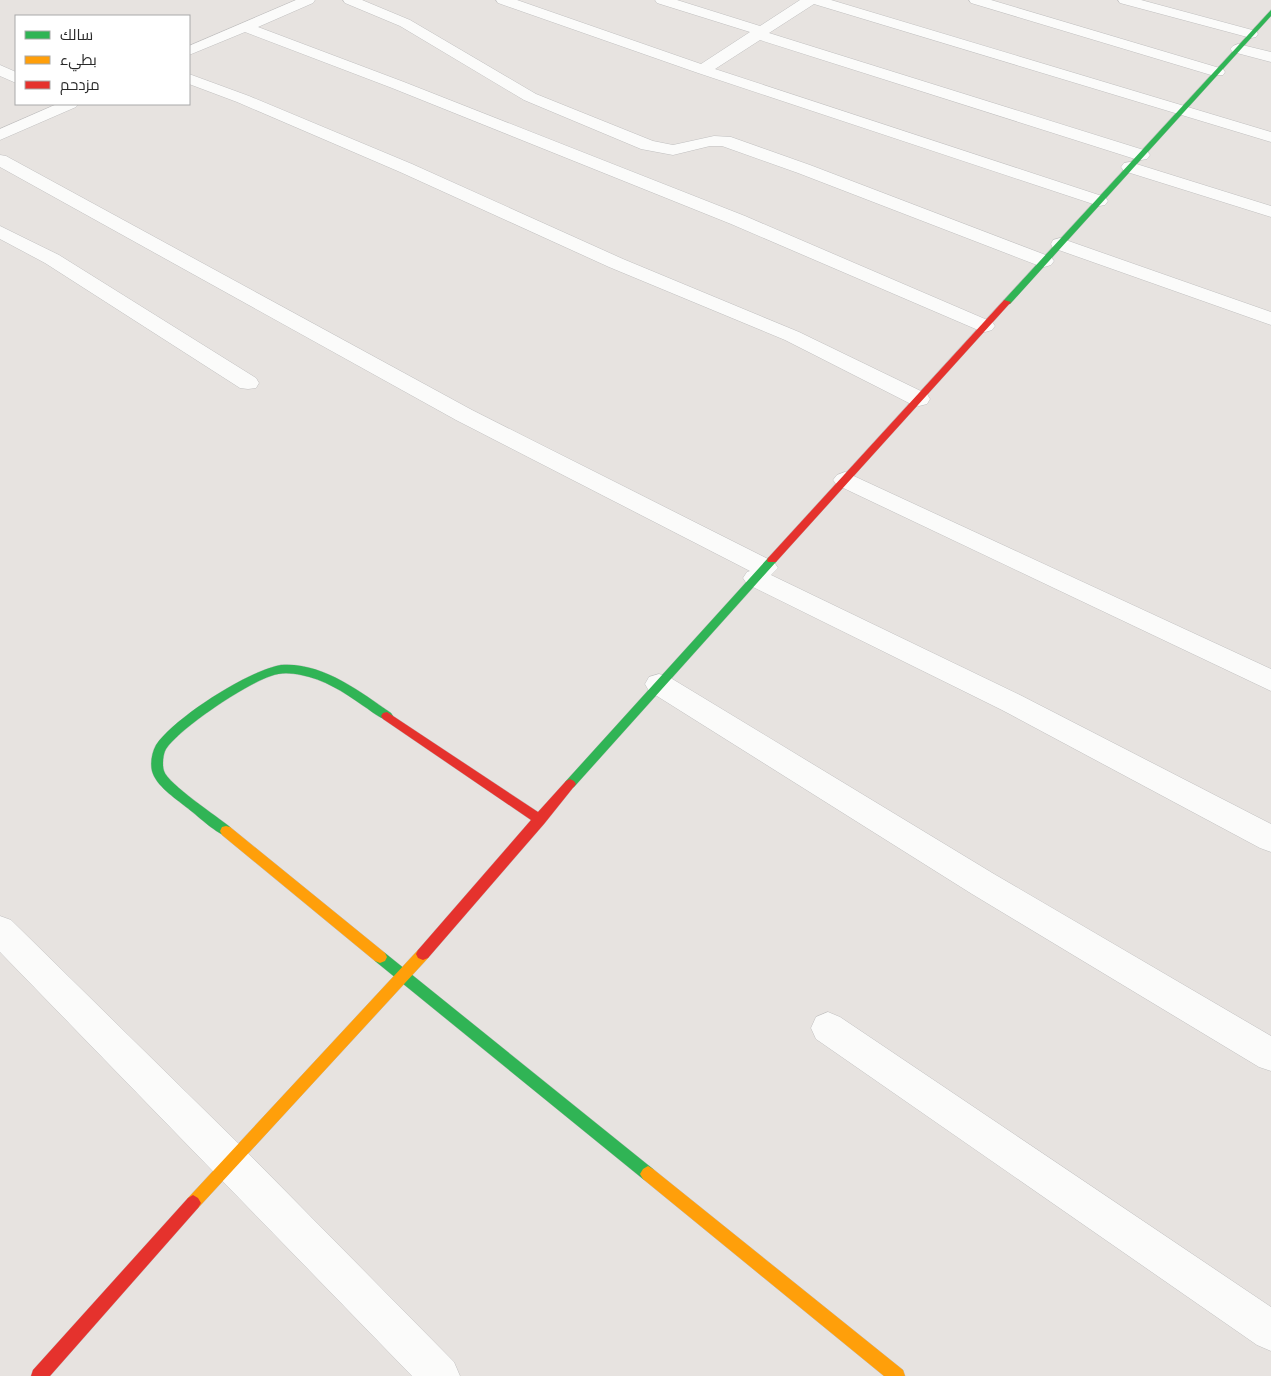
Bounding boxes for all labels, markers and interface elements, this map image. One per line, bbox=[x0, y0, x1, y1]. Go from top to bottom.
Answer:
legend bbox=[15, 15, 190, 105]
text: سالك bbox=[60, 26, 93, 44]
text: بطيء bbox=[60, 51, 97, 72]
text: مزدحم bbox=[60, 76, 100, 95]

